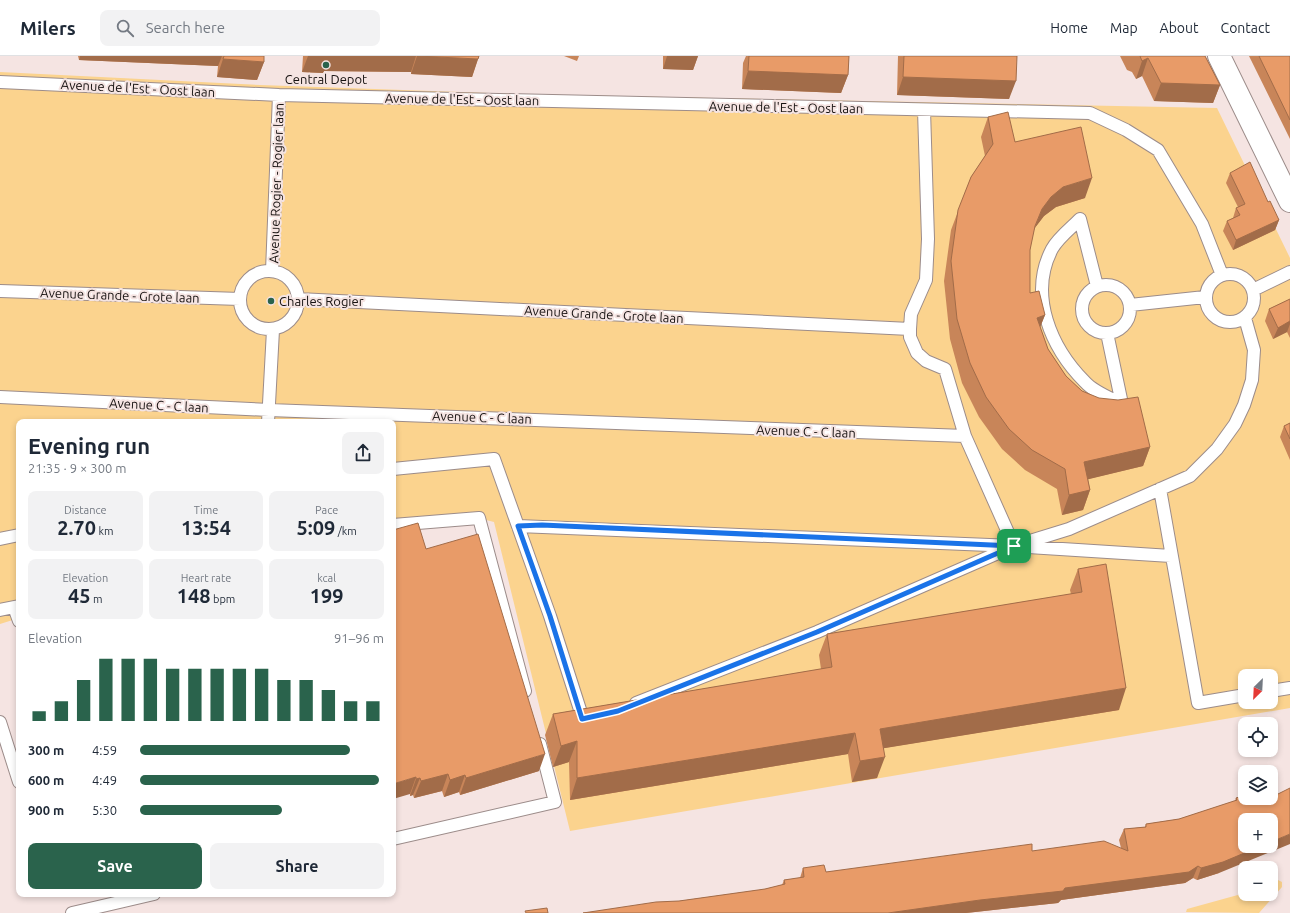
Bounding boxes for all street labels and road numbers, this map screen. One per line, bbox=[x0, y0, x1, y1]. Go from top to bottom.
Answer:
street label: Avenue de l'Est - Oost laan bbox=[61, 77, 215, 99]
street label: Avenue de l'Est - Oost laan bbox=[385, 91, 539, 107]
street label: Avenue de l'Est - Oost laan bbox=[709, 99, 863, 115]
street label: Avenue Rogier - Rogier laan bbox=[266, 103, 286, 263]
street label: Avenue Grande - Grote laan bbox=[40, 285, 200, 305]
street label: Avenue Grande - Grote laan bbox=[524, 303, 684, 325]
street label: Avenue C - C laan bbox=[109, 395, 209, 415]
street label: Avenue C - C laan bbox=[432, 408, 532, 426]
street label: Avenue C - C laan bbox=[756, 422, 856, 440]

